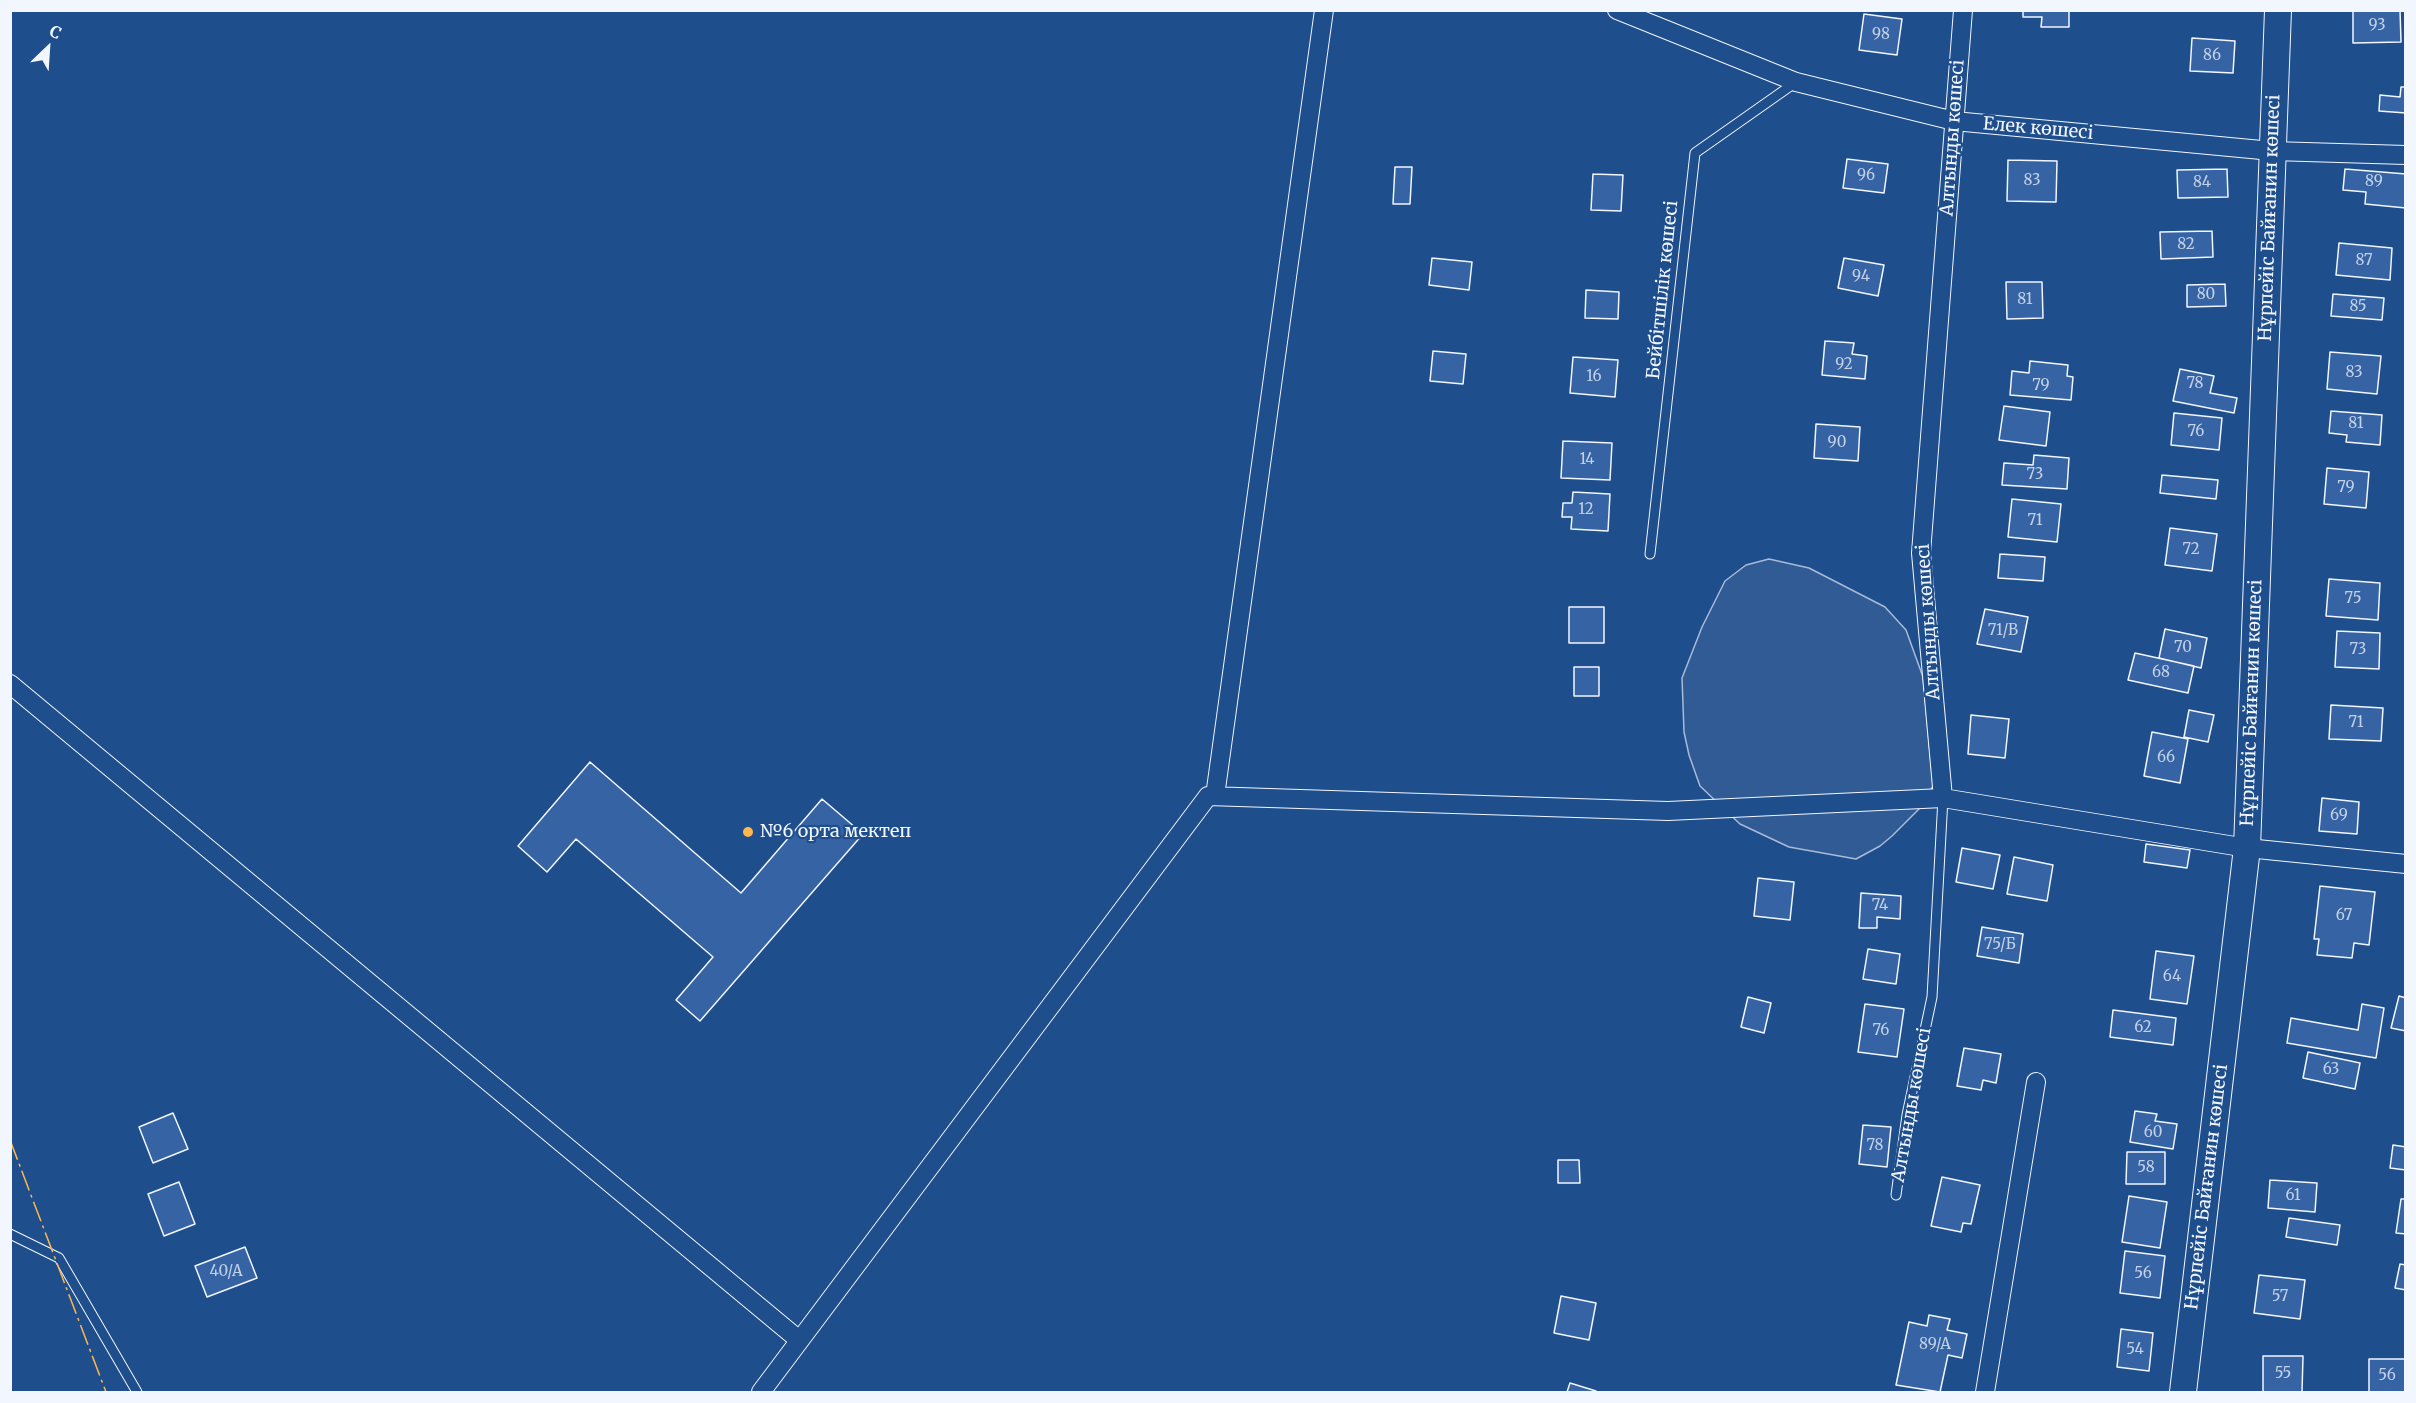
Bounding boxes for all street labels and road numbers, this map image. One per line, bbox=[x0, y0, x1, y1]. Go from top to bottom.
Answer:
street label: Алтынды көшесі bbox=[1937, 59, 1969, 217]
street label: Нұрпейіс Байғанин көшесі bbox=[2255, 94, 2285, 342]
street label: Елек көшесі bbox=[1982, 113, 2094, 145]
street label: Бейбітшілік көшесі bbox=[1643, 199, 1683, 381]
street label: Алтынды көшесі bbox=[1913, 543, 1945, 701]
street label: Нұрпейіс Байғанин көшесі bbox=[2237, 579, 2267, 827]
street label: Алтынды көшесі bbox=[1888, 1026, 1936, 1184]
street label: Нұрпейіс Байғанин көшесі bbox=[2181, 1063, 2233, 1311]

